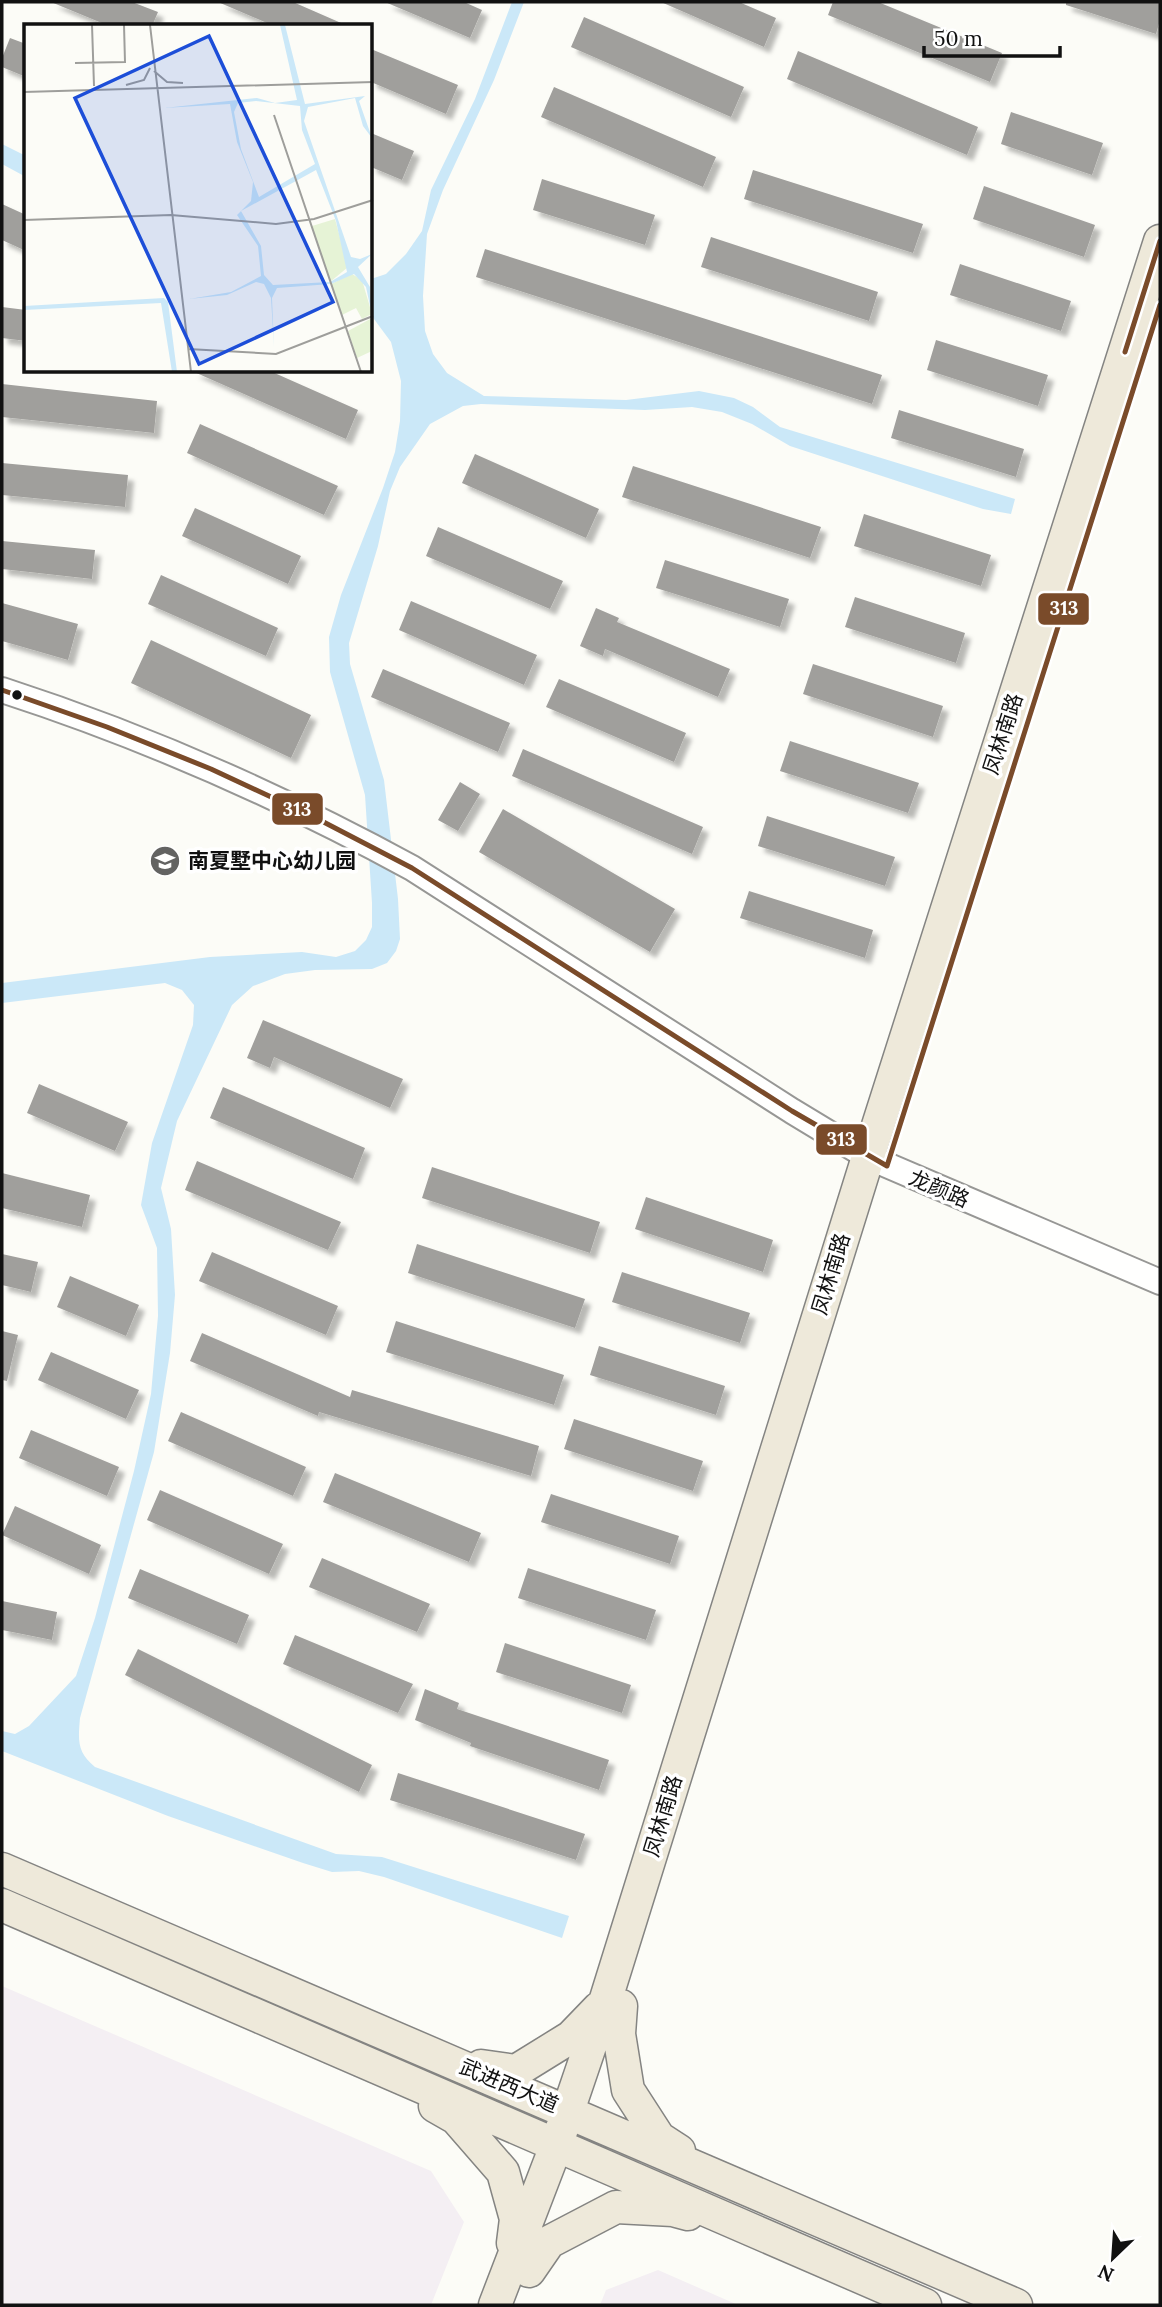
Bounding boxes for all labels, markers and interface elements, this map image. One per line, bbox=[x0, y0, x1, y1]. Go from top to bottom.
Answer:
scale bar bbox=[924, 14, 1060, 58]
inset map bbox=[24, 24, 373, 373]
text: 50 m bbox=[934, 25, 983, 52]
line badge: 313 bbox=[1037, 592, 1090, 626]
text: 313 bbox=[1050, 596, 1079, 620]
unlabelled marker bbox=[10, 688, 24, 702]
street label: 凤林南路 bbox=[977, 690, 1028, 778]
line badge: 313 bbox=[271, 792, 324, 826]
text: 313 bbox=[283, 797, 312, 821]
school or university icon: 南夏墅中心幼儿园 bbox=[148, 844, 182, 878]
place label: 南夏墅中心幼儿园 bbox=[188, 847, 356, 874]
line badge: 313 bbox=[815, 1123, 868, 1156]
text: 313 bbox=[827, 1127, 856, 1151]
street label: 龙颜路 bbox=[905, 1164, 973, 1213]
street label: 凤林南路 bbox=[805, 1230, 856, 1318]
street label: 凤林南路 bbox=[637, 1772, 688, 1860]
street label: 武进西大道 bbox=[456, 2053, 563, 2118]
north arrow bbox=[1078, 2223, 1148, 2293]
text: N bbox=[1094, 2259, 1118, 2287]

